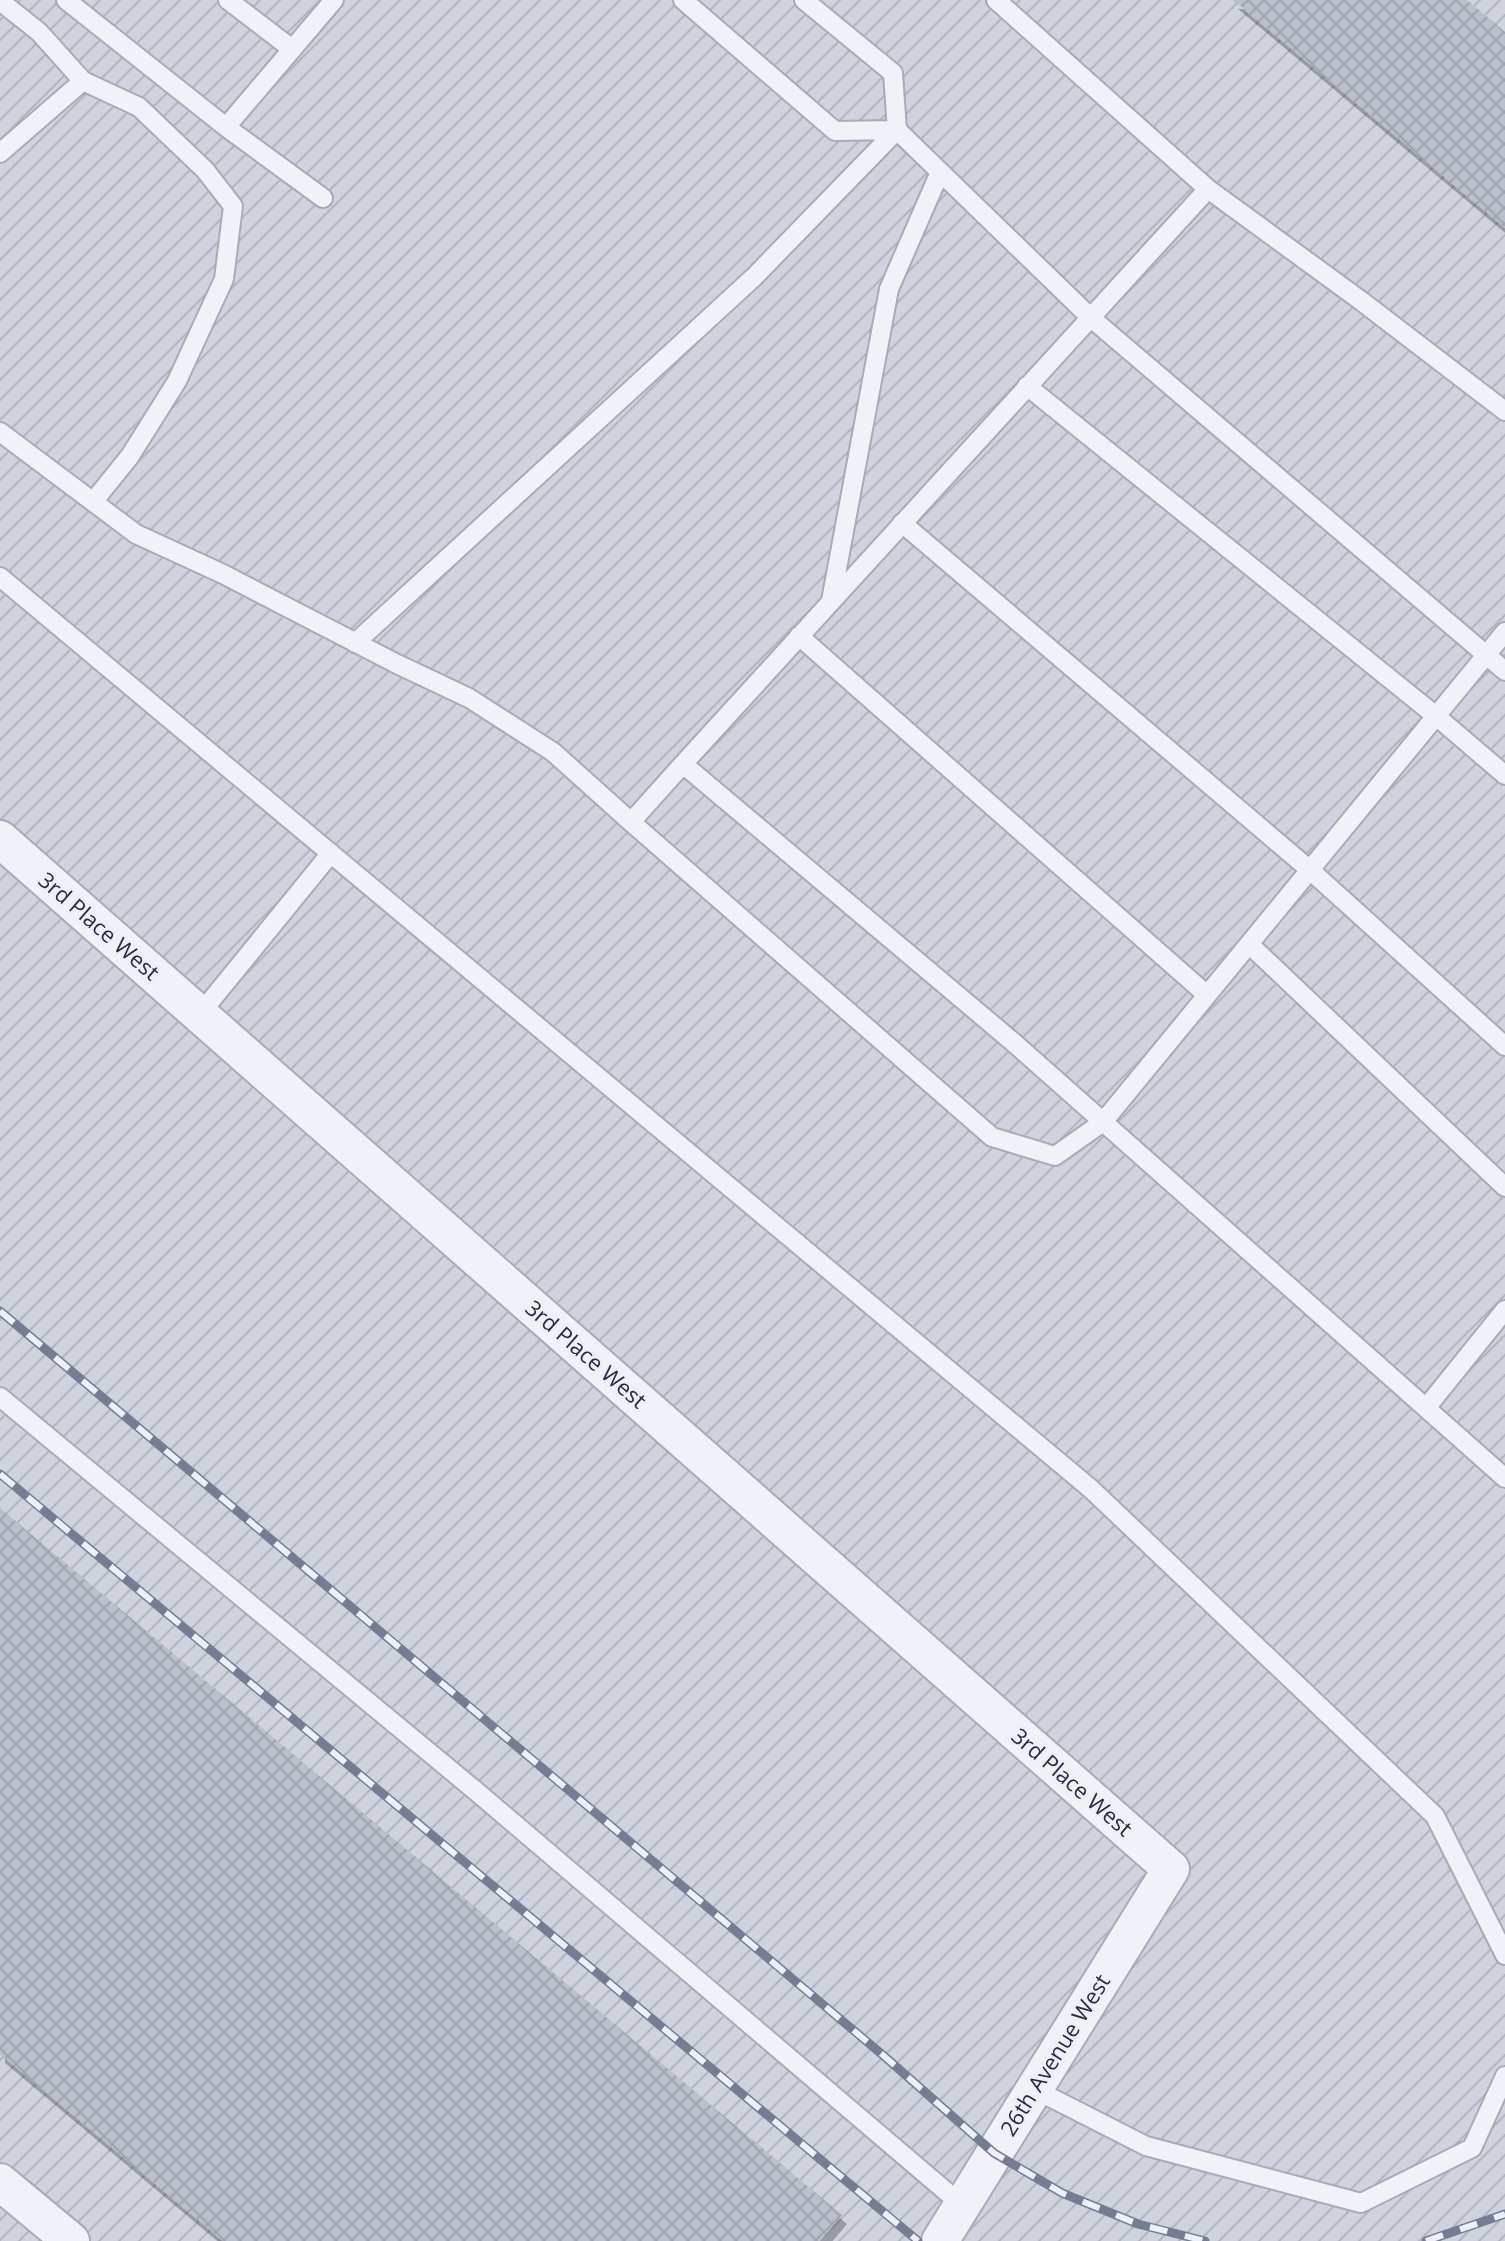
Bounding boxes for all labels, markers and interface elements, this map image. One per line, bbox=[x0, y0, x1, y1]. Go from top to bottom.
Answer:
street label: 3rd Place West bbox=[33, 864, 167, 986]
street label: 3rd Place West bbox=[520, 1292, 654, 1414]
street label: 3rd Place West bbox=[1006, 1720, 1140, 1842]
street label: 26th Avenue West bbox=[992, 1968, 1116, 2141]

